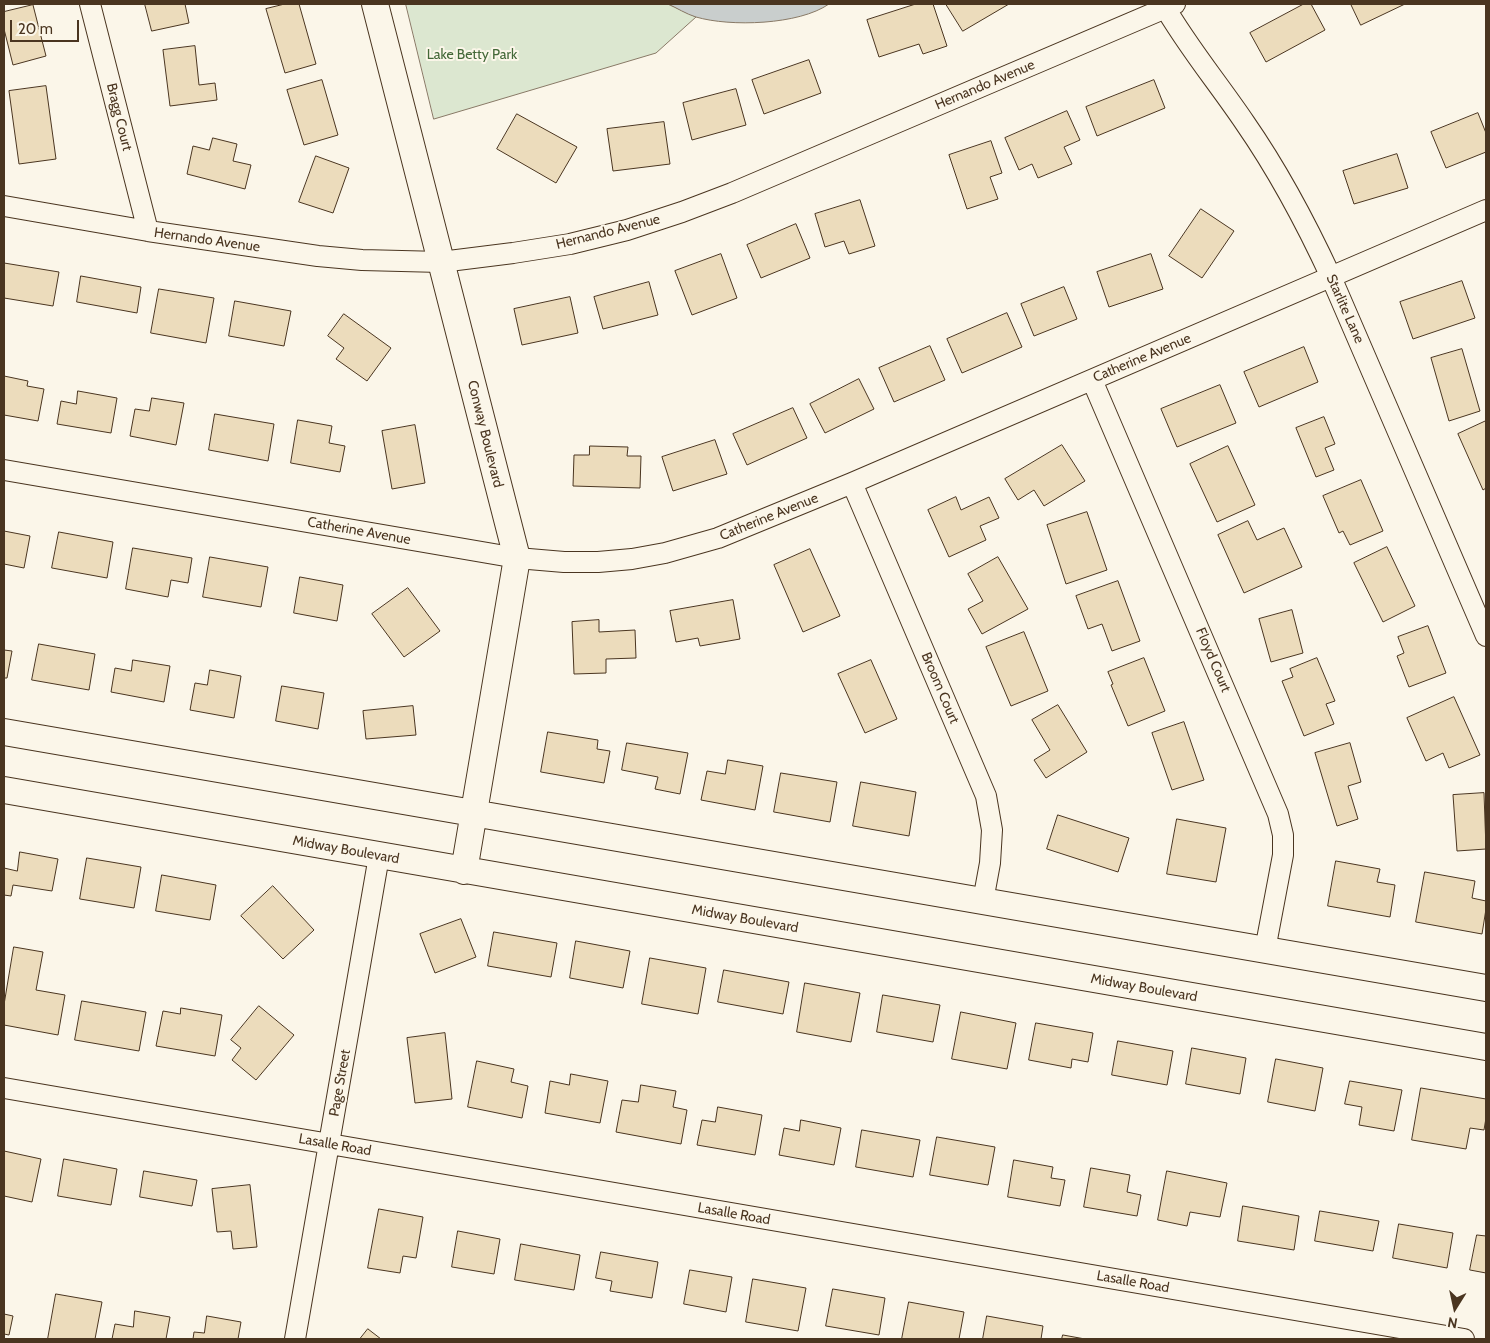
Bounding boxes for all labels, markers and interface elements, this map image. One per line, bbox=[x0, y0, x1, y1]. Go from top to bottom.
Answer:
scale bar bbox=[12, 10, 81, 42]
text: 20 m bbox=[18, 20, 53, 38]
park label: Lake Betty Park bbox=[427, 47, 517, 63]
street label: Hernando Avenue bbox=[933, 56, 1037, 114]
street label: Bragg Court bbox=[103, 81, 135, 153]
street label: Hernando Avenue bbox=[554, 211, 662, 253]
street label: Hernando Avenue bbox=[153, 224, 261, 256]
street label: Starlite Lane bbox=[1322, 272, 1368, 346]
street label: Catherine Avenue bbox=[1091, 330, 1193, 386]
street label: Conway Boulevard bbox=[464, 379, 506, 489]
street label: Catherine Avenue bbox=[717, 490, 821, 544]
street label: Catherine Avenue bbox=[306, 514, 412, 548]
street label: Floyd Court bbox=[1192, 625, 1234, 695]
street label: Broom Court bbox=[917, 650, 963, 726]
street label: Midway Boulevard bbox=[291, 832, 401, 868]
street label: Midway Boulevard bbox=[690, 901, 800, 937]
street label: Midway Boulevard bbox=[1089, 970, 1199, 1006]
street label: Page Street bbox=[326, 1048, 354, 1118]
street label: Lasalle Road bbox=[297, 1130, 373, 1160]
street label: Lasalle Road bbox=[696, 1199, 772, 1229]
street label: Lasalle Road bbox=[1095, 1267, 1171, 1297]
north arrow bbox=[1430, 1283, 1480, 1333]
text: N bbox=[1446, 1313, 1459, 1332]

